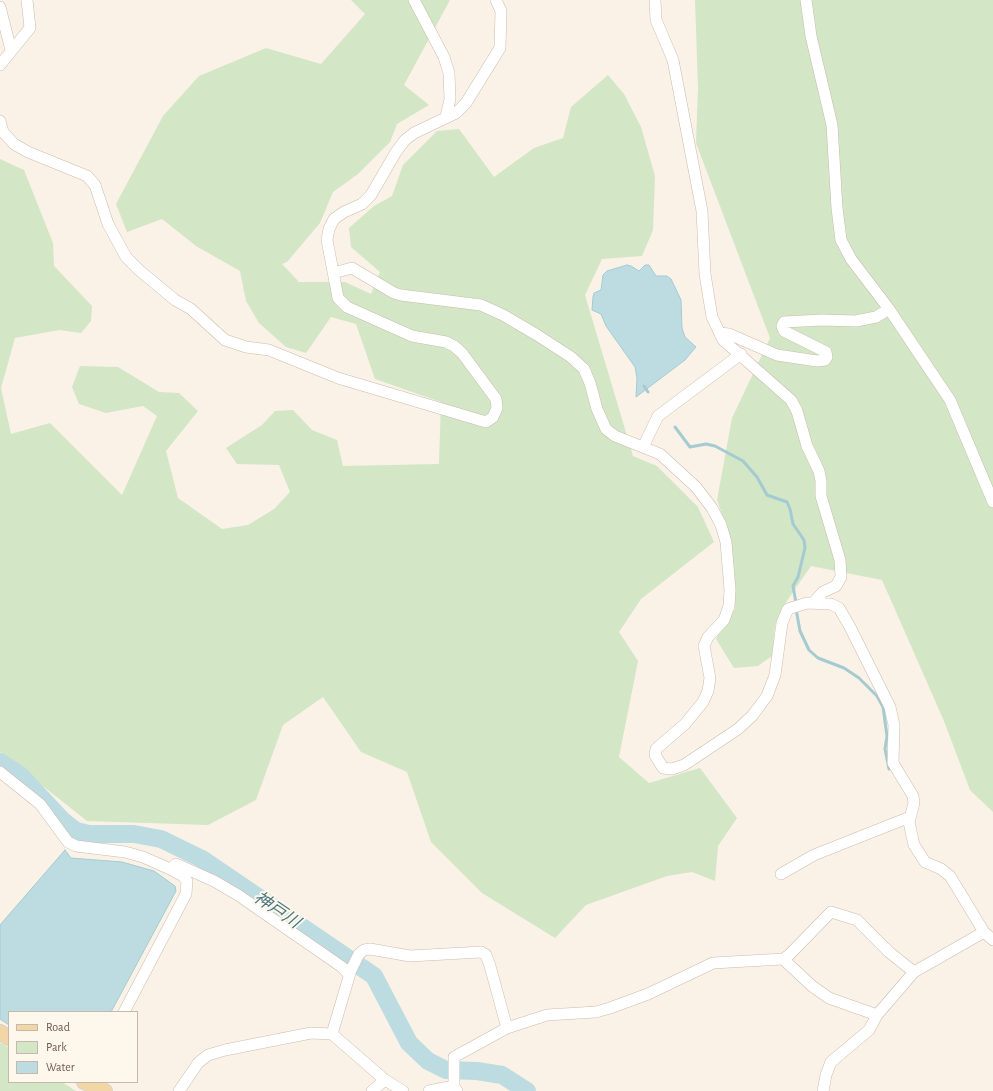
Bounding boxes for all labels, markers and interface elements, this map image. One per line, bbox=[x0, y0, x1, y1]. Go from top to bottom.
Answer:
water label: 神戸川 bbox=[250, 887, 304, 933]
legend bbox=[8, 1011, 138, 1083]
text: Road bbox=[46, 1021, 70, 1033]
text: Park bbox=[46, 1041, 67, 1053]
text: Water bbox=[46, 1061, 75, 1073]

